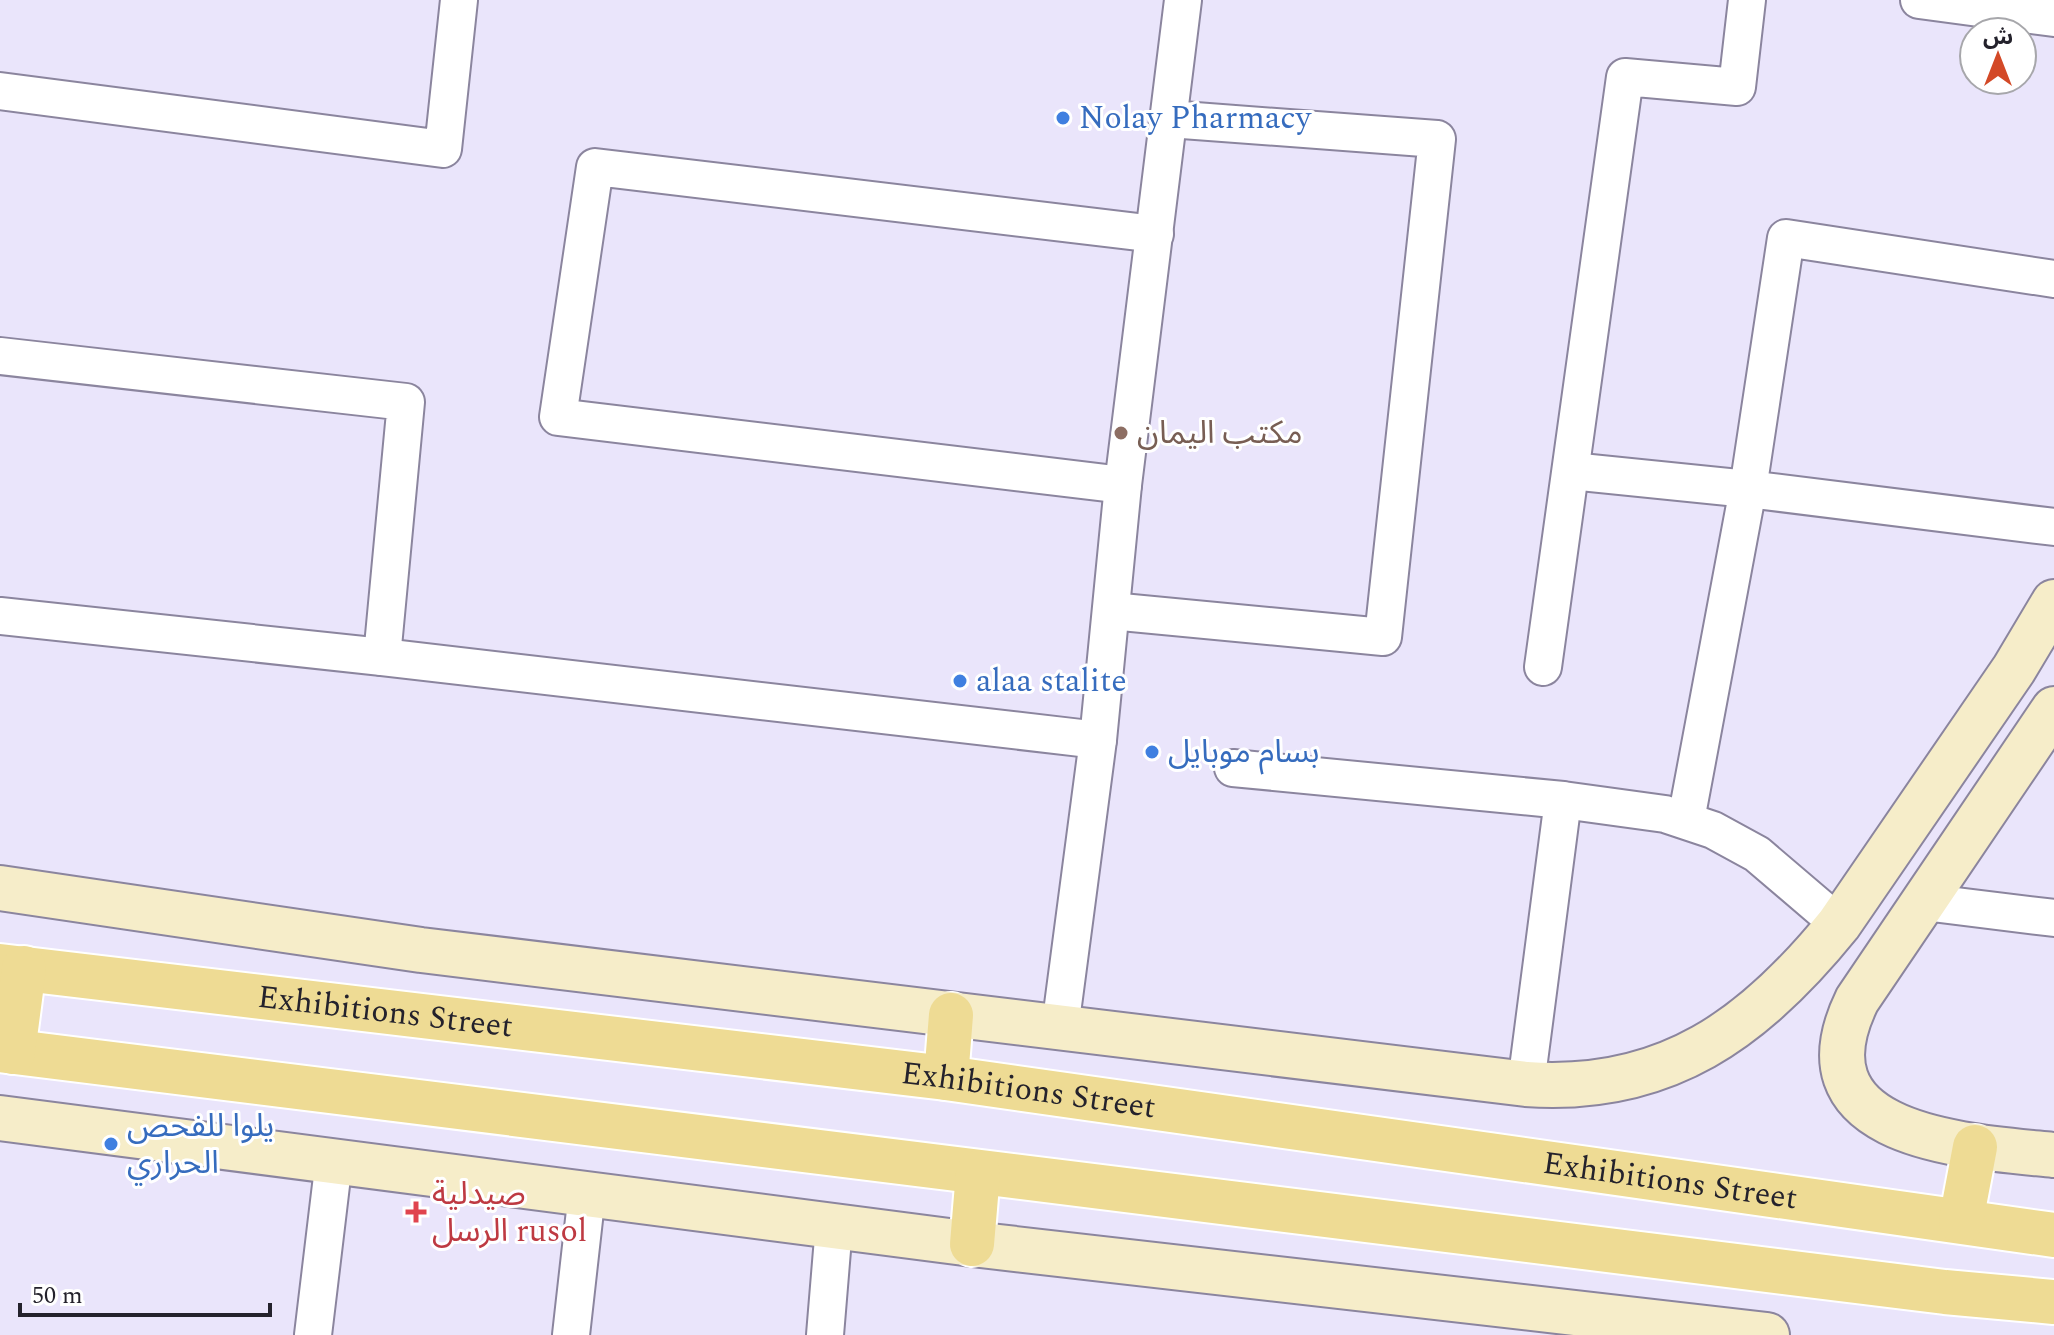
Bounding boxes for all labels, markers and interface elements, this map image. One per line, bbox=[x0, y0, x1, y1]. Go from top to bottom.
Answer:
north arrow bbox=[1958, 16, 2038, 96]
text: ش bbox=[1983, 21, 2013, 54]
place label: Nolay Pharmacy bbox=[1079, 94, 1313, 143]
marker: Nolay Pharmacy bbox=[1054, 109, 1072, 127]
place label: مكتب اليمان bbox=[1137, 409, 1303, 458]
marker: مكتب اليمان bbox=[1112, 424, 1130, 442]
place label: alaa stalite bbox=[976, 657, 1127, 706]
marker: alaa stalite bbox=[951, 672, 969, 690]
place label: بسام موبايل bbox=[1168, 728, 1319, 777]
marker: بسام موبايل bbox=[1143, 743, 1161, 761]
street label: Exhibitions Street bbox=[255, 972, 515, 1051]
street label: Exhibitions Street bbox=[899, 1048, 1159, 1132]
place label: يلوا للفحص الحراري bbox=[127, 1102, 274, 1188]
marker: يلوا للفحص الحراري bbox=[102, 1135, 120, 1153]
street label: Exhibitions Street bbox=[1540, 1138, 1800, 1223]
place label: صيدلية الرسل rusol bbox=[432, 1170, 587, 1256]
marker: صيدلية الرسل rusol bbox=[407, 1203, 425, 1221]
scale bar bbox=[20, 1267, 270, 1317]
text: 50 m bbox=[32, 1278, 83, 1314]

